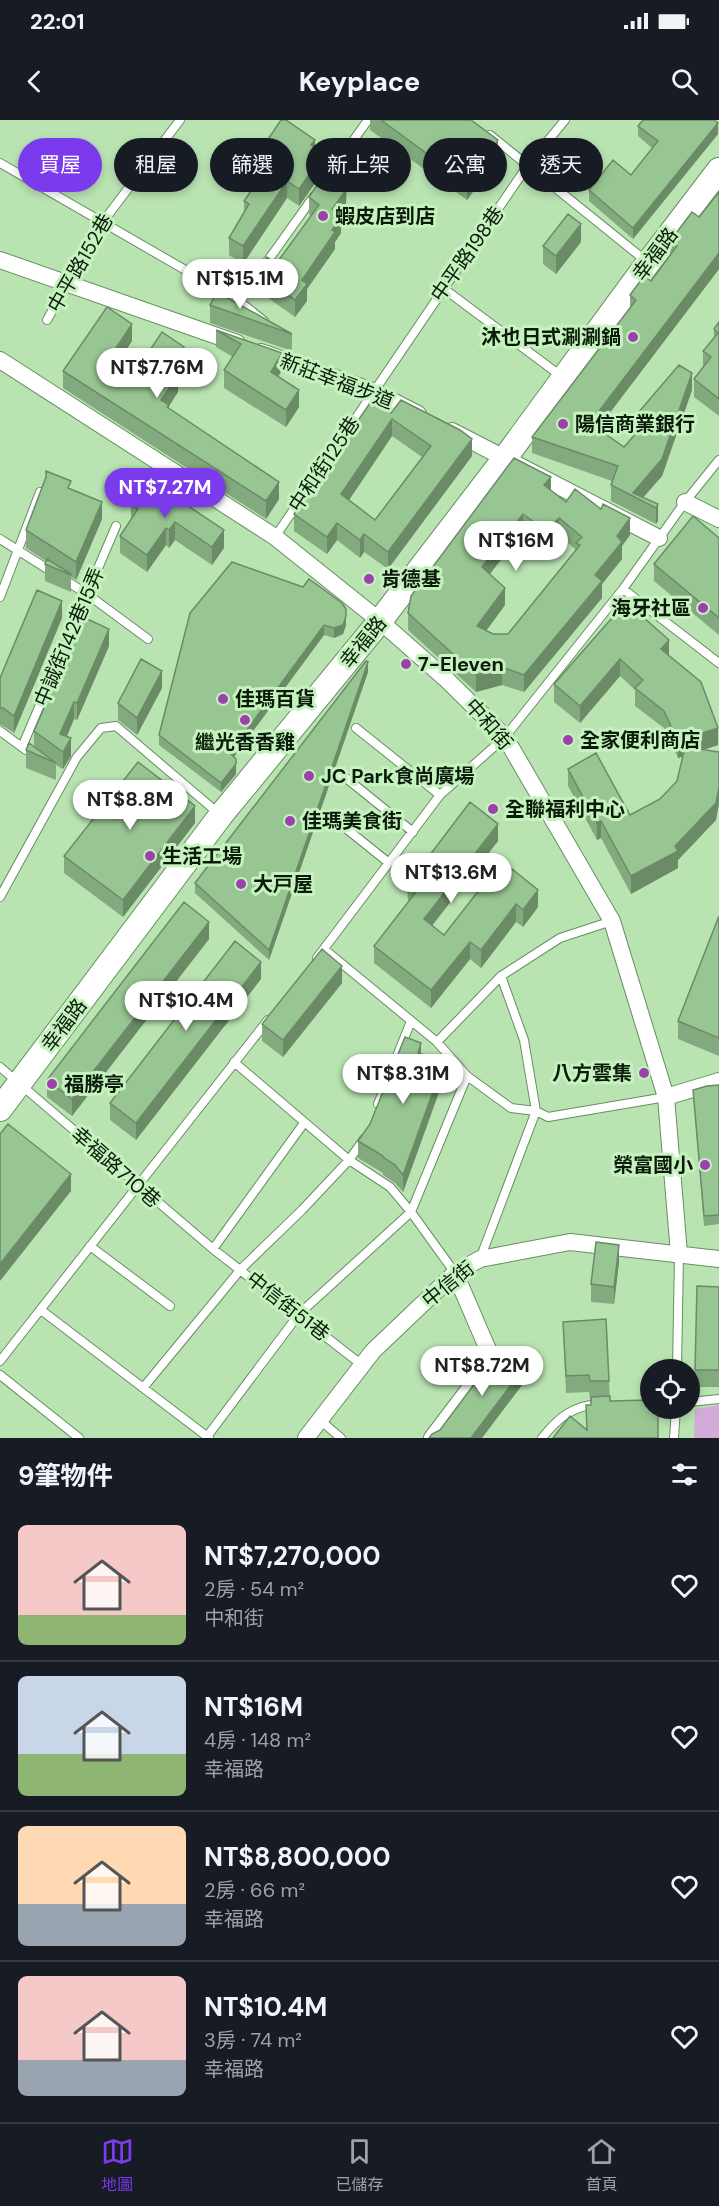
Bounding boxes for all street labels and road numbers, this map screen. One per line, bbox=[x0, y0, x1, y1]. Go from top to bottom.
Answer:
street label: 中平路198巷 bbox=[425, 201, 509, 307]
street label: 中平路152巷 bbox=[41, 209, 119, 317]
street label: 幸福路 bbox=[627, 222, 683, 286]
street label: 新莊幸福步道 bbox=[276, 347, 398, 415]
street label: 中和街125巷 bbox=[282, 411, 366, 517]
street label: 中誠街142巷15弄 bbox=[28, 564, 110, 710]
street label: 幸福路 bbox=[334, 611, 392, 673]
street label: 中和街 bbox=[460, 693, 518, 755]
street label: 幸福路 bbox=[36, 993, 92, 1057]
street label: 幸福路710巷 bbox=[66, 1121, 166, 1213]
street label: 中信街 bbox=[417, 1255, 479, 1313]
street label: 中信街51巷 bbox=[241, 1265, 335, 1347]

